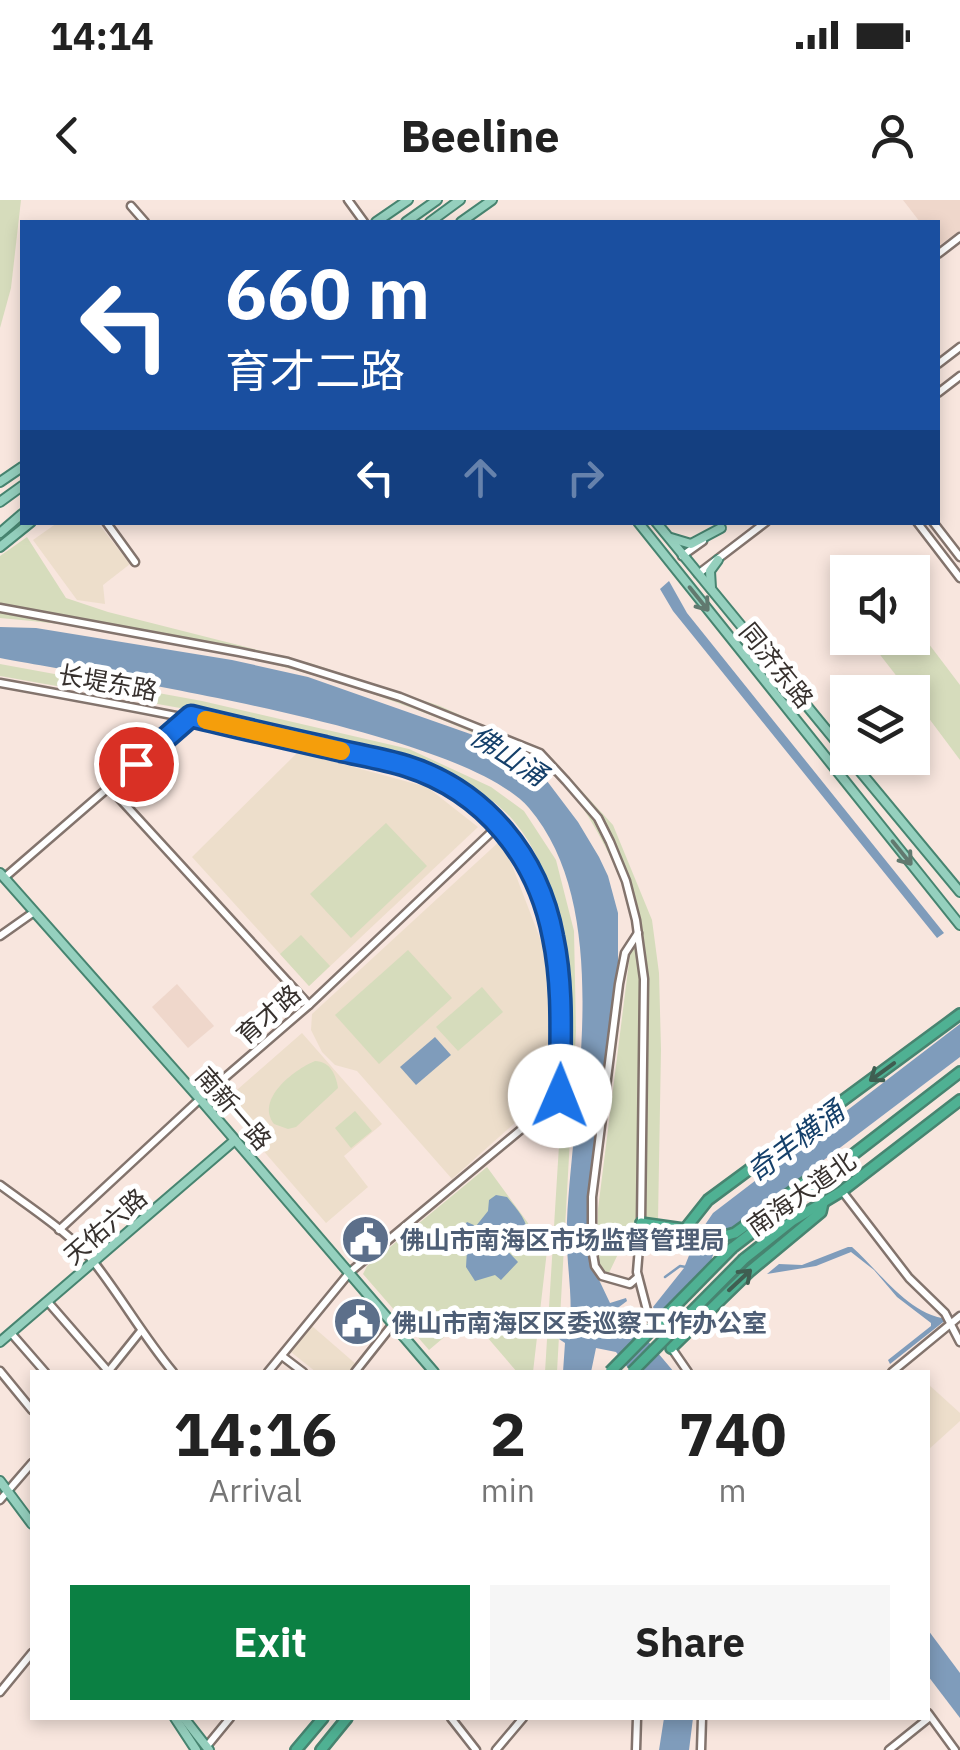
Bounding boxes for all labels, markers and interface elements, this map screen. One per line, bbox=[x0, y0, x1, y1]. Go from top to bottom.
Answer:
text: 14:14 bbox=[50, 11, 154, 60]
text: Beeline bbox=[400, 106, 560, 164]
icon: back bbox=[40, 108, 95, 163]
icon: person bbox=[865, 108, 920, 163]
text: 660 m bbox=[225, 247, 430, 338]
icon: left bbox=[60, 260, 190, 390]
text: 育才二路 bbox=[225, 341, 405, 399]
icon: left bbox=[348, 450, 403, 505]
icon: ahead bbox=[453, 450, 508, 505]
icon: right bbox=[558, 450, 613, 505]
map controls bbox=[830, 555, 930, 775]
button: sound bbox=[830, 555, 930, 655]
one-way arrow bbox=[688, 585, 710, 611]
street label: 同济东路 bbox=[733, 616, 821, 714]
street label: 长堤东路 bbox=[56, 657, 160, 707]
button: layers bbox=[830, 675, 930, 775]
water label: 佛山涌 bbox=[464, 717, 557, 795]
pin bbox=[94, 722, 179, 807]
icon: arrive bbox=[109, 737, 164, 792]
one-way arrow bbox=[891, 839, 913, 865]
street label: 育才路 bbox=[229, 977, 307, 1051]
position arrow bbox=[508, 1044, 612, 1148]
street label: 南新一路 bbox=[189, 1059, 279, 1157]
one-way arrow bbox=[868, 1061, 896, 1082]
water label: 奇丰横涌 bbox=[739, 1091, 853, 1189]
street label: 南海大道北 bbox=[740, 1144, 862, 1242]
street label: 天佑六路 bbox=[56, 1181, 154, 1271]
public building icon: 佛山市南海区市场监督管理局 bbox=[339, 1213, 391, 1265]
place label: 佛山市南海区市场监督管理局 bbox=[400, 1223, 725, 1256]
one-way arrow bbox=[728, 1268, 752, 1292]
public building icon: 佛山市南海区区委巡察工作办公室 bbox=[331, 1296, 383, 1348]
place label: 佛山市南海区区委巡察工作办公室 bbox=[392, 1306, 767, 1339]
text: 14:16 bbox=[174, 1394, 337, 1473]
text: 2 bbox=[490, 1394, 526, 1473]
text: 740 bbox=[678, 1394, 786, 1473]
text: Arrival bbox=[209, 1469, 302, 1511]
text: min bbox=[481, 1469, 535, 1511]
text: m bbox=[719, 1469, 746, 1511]
button: Exit bbox=[70, 1585, 470, 1700]
button: Share bbox=[490, 1585, 890, 1700]

